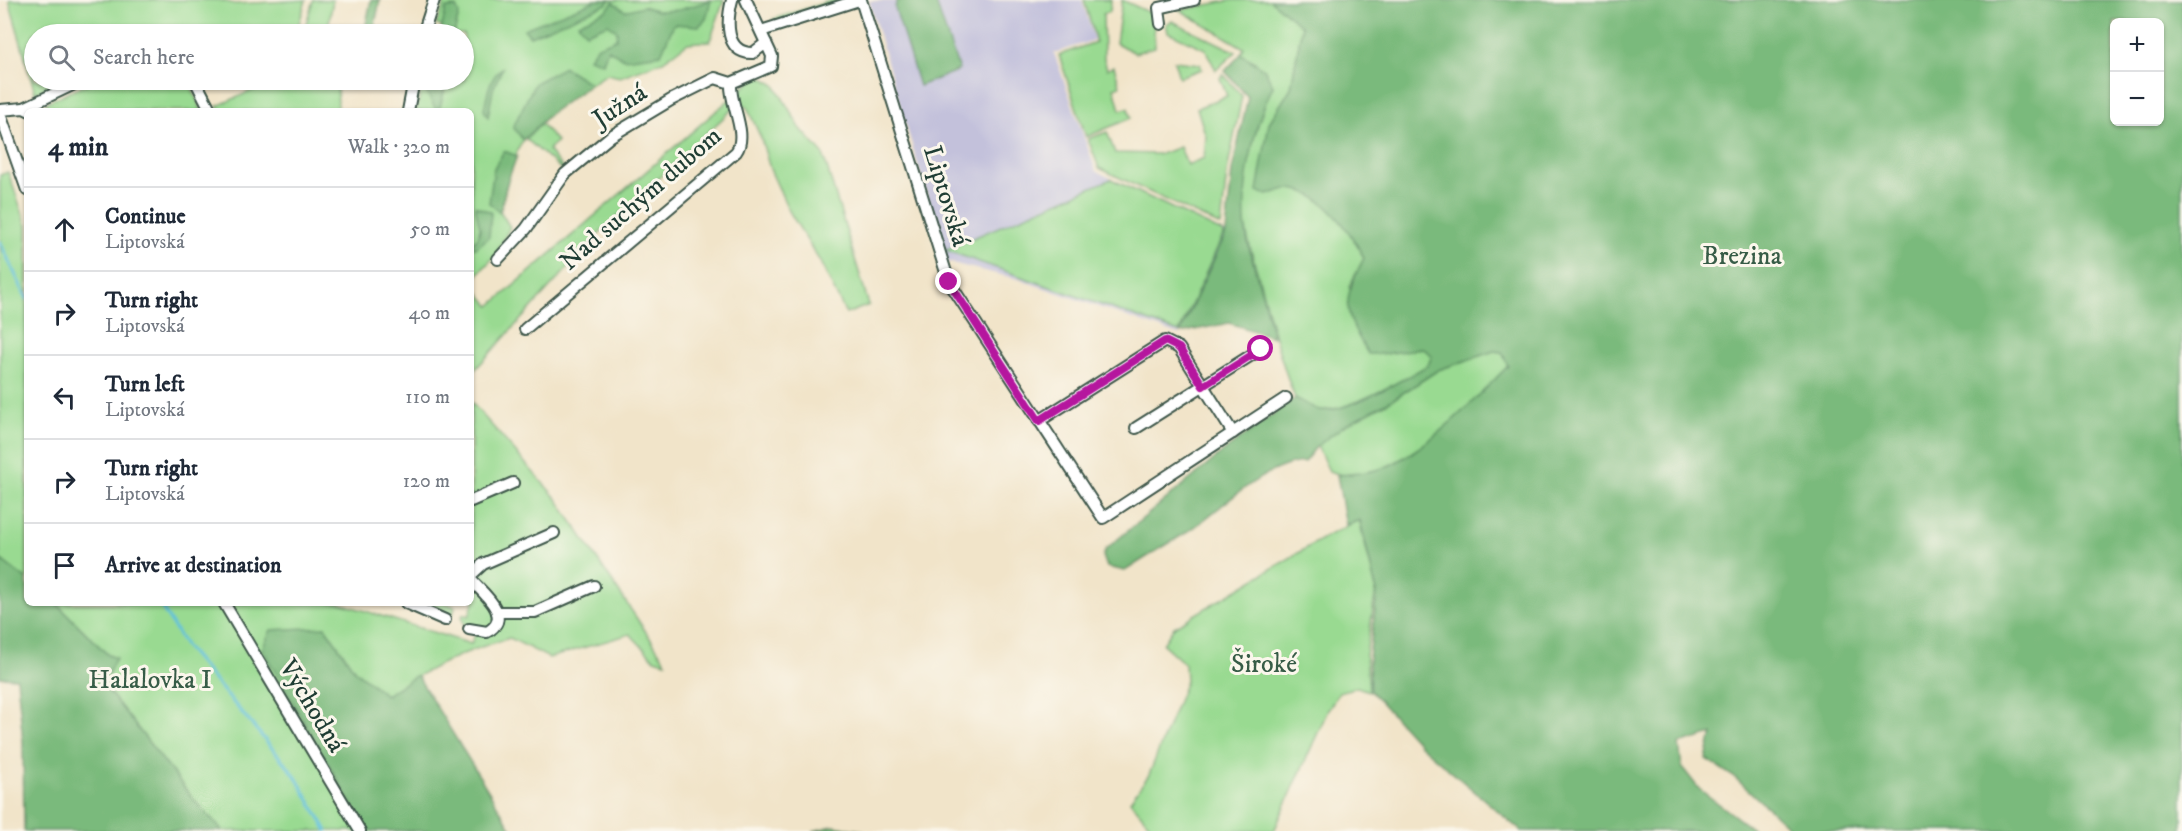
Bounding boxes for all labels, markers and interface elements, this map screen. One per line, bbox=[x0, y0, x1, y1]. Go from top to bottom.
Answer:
map controls bbox=[2110, 18, 2164, 126]
button: + bbox=[2110, 18, 2164, 72]
search box bbox=[24, 24, 474, 90]
icon: search bbox=[45, 41, 78, 74]
text: Search here bbox=[93, 44, 195, 71]
button: − bbox=[2110, 72, 2164, 126]
street label: Južná bbox=[585, 76, 653, 137]
street label: Nad suchým dubom bbox=[553, 120, 729, 278]
text: 4 min bbox=[48, 131, 108, 164]
text: Walk · 320 m bbox=[348, 135, 450, 160]
street label: Liptovská bbox=[915, 142, 977, 250]
text: Continue bbox=[105, 203, 186, 230]
icon: ahead bbox=[48, 213, 81, 246]
text: 50 m bbox=[410, 217, 450, 242]
text: Liptovská bbox=[105, 230, 185, 255]
park label: Brezina bbox=[1702, 240, 1782, 273]
route end bbox=[935, 268, 961, 294]
text: Turn right bbox=[105, 287, 198, 314]
icon: right bbox=[48, 297, 81, 330]
text: 40 m bbox=[408, 301, 450, 326]
text: Liptovská bbox=[105, 314, 185, 339]
route start bbox=[1247, 335, 1273, 361]
text: Turn left bbox=[105, 371, 185, 398]
icon: left bbox=[48, 381, 81, 414]
text: 110 m bbox=[405, 385, 450, 410]
text: Liptovská bbox=[105, 398, 185, 423]
text: Turn right bbox=[105, 455, 198, 482]
icon: right bbox=[48, 465, 81, 498]
text: 120 m bbox=[403, 469, 450, 494]
text: Liptovská bbox=[105, 482, 185, 507]
icon: arrive bbox=[48, 549, 81, 582]
text: Arrive at destination bbox=[105, 552, 282, 579]
park label: Široké bbox=[1231, 647, 1297, 681]
street label: Východná bbox=[271, 652, 353, 759]
park label: Halalovka I bbox=[88, 664, 212, 697]

